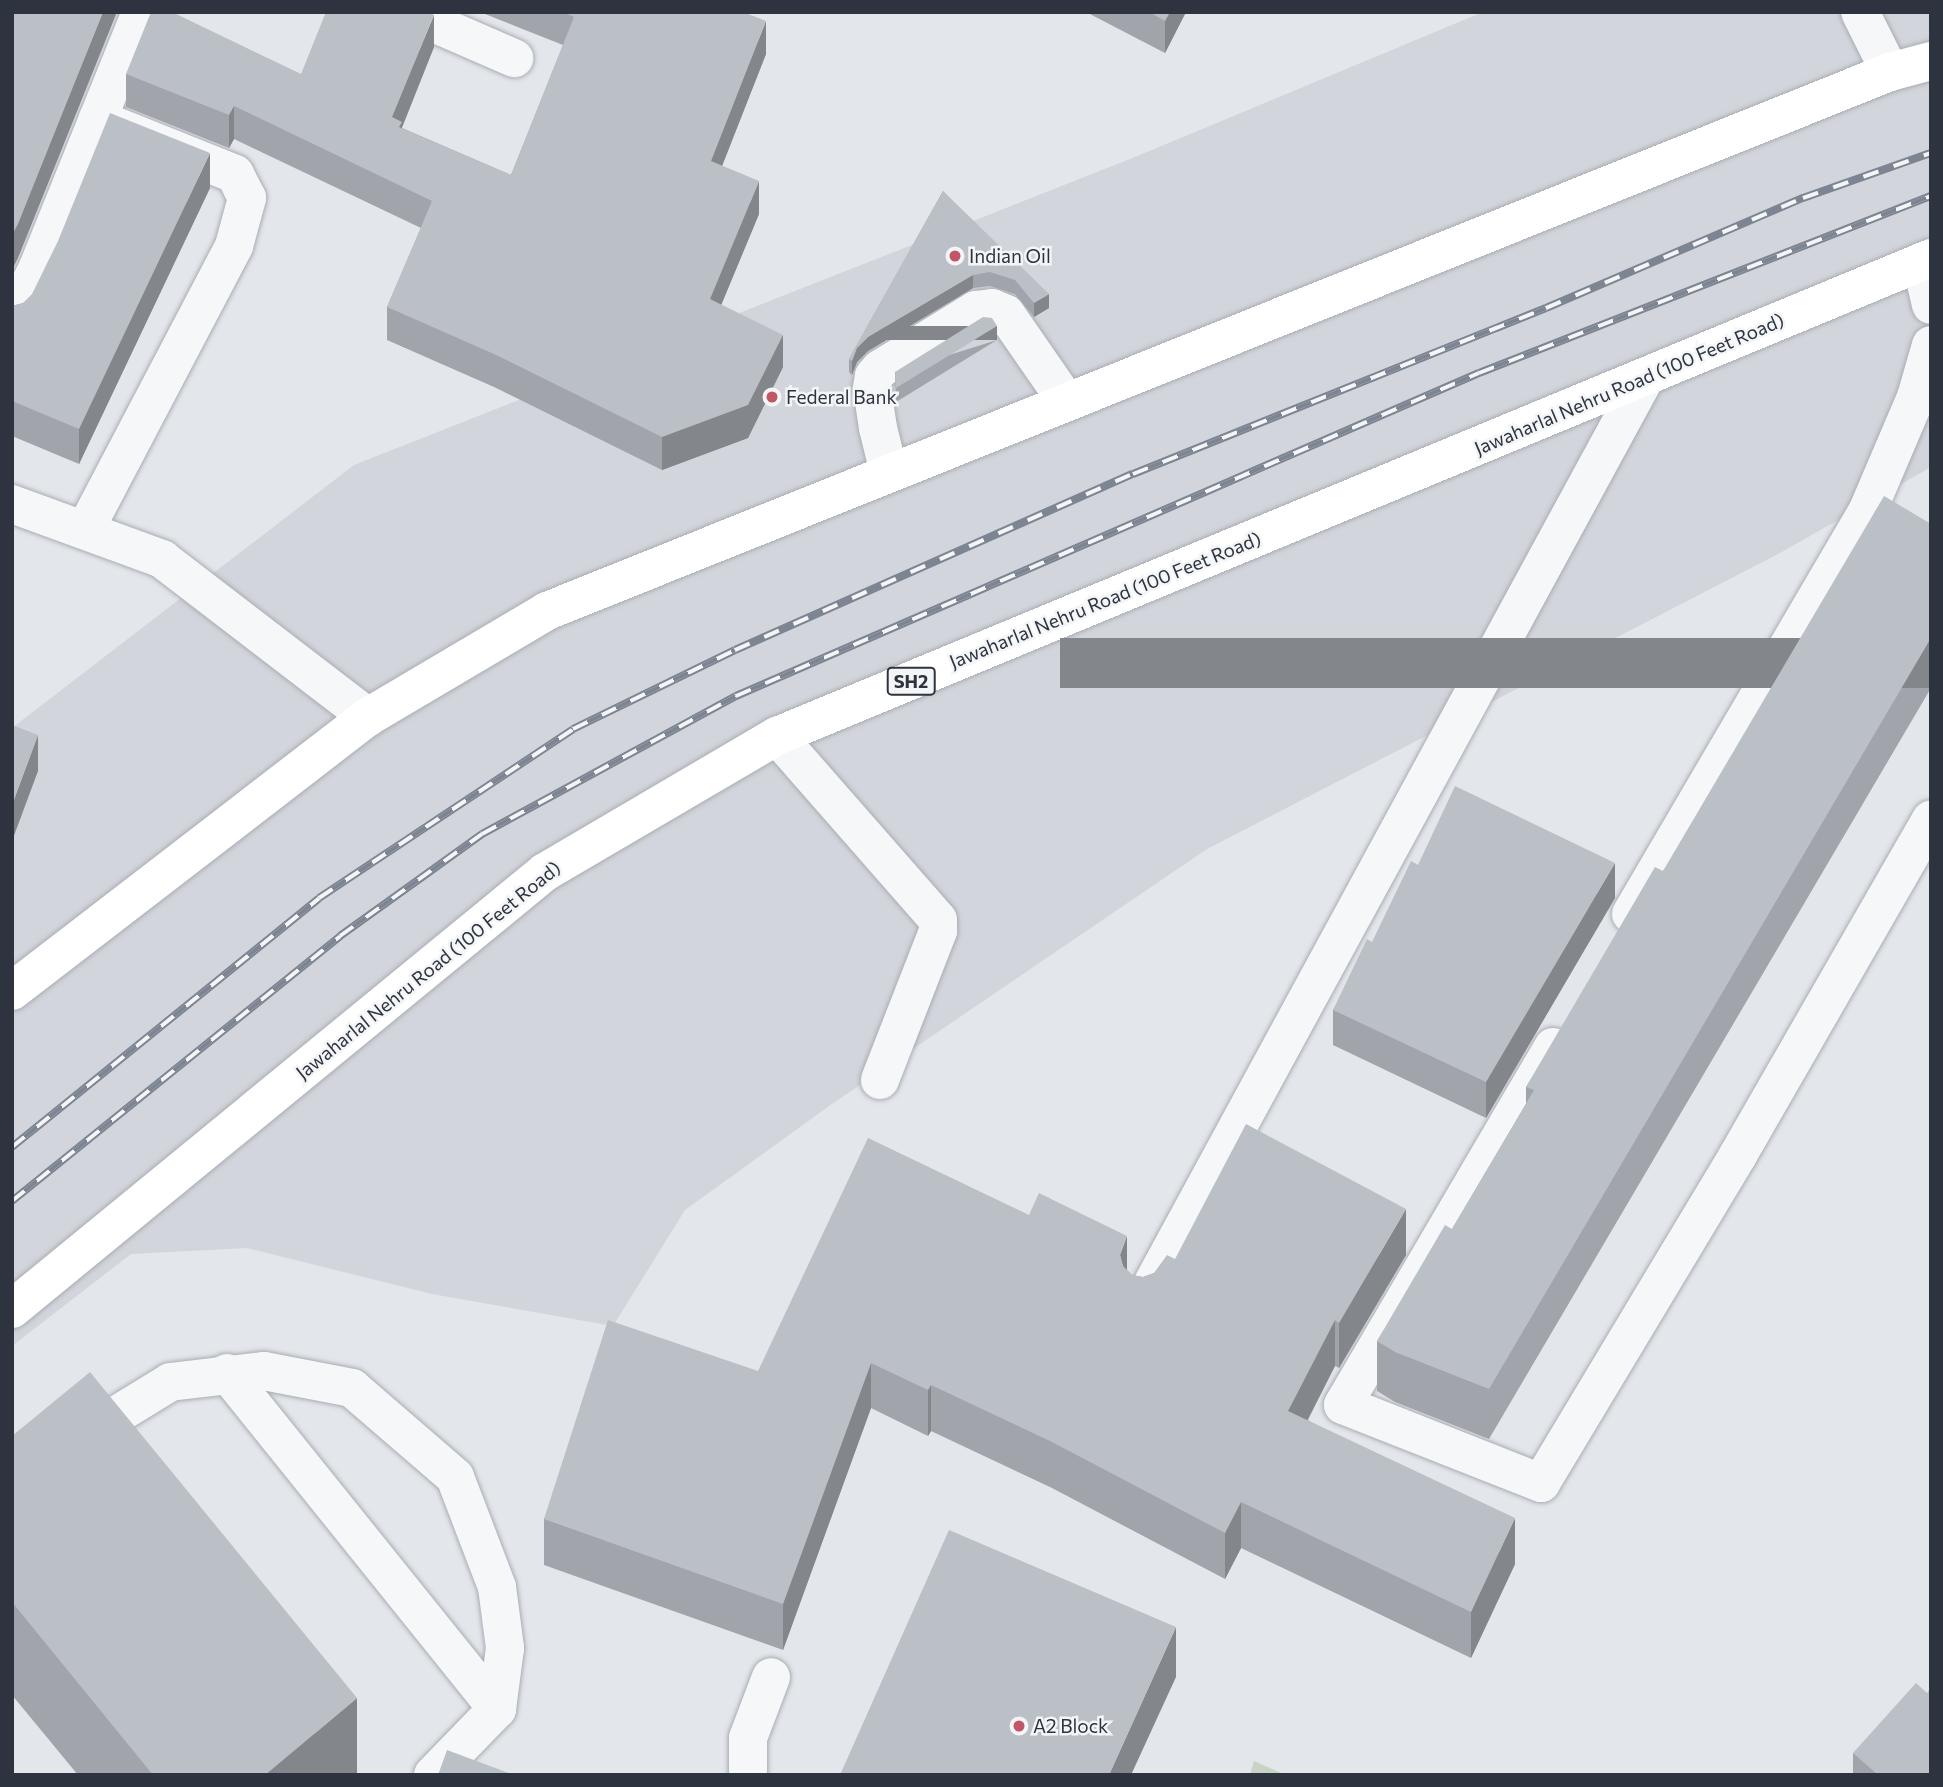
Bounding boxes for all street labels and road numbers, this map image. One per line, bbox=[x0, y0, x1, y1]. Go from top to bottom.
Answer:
street label: Jawaharlal Nehru Road (100 Feet Road) bbox=[1471, 308, 1787, 460]
street label: Jawaharlal Nehru Road (100 Feet Road) bbox=[946, 527, 1264, 673]
road number: SH2 bbox=[886, 666, 936, 696]
street label: Jawaharlal Nehru Road (100 Feet Road) bbox=[291, 856, 565, 1084]

